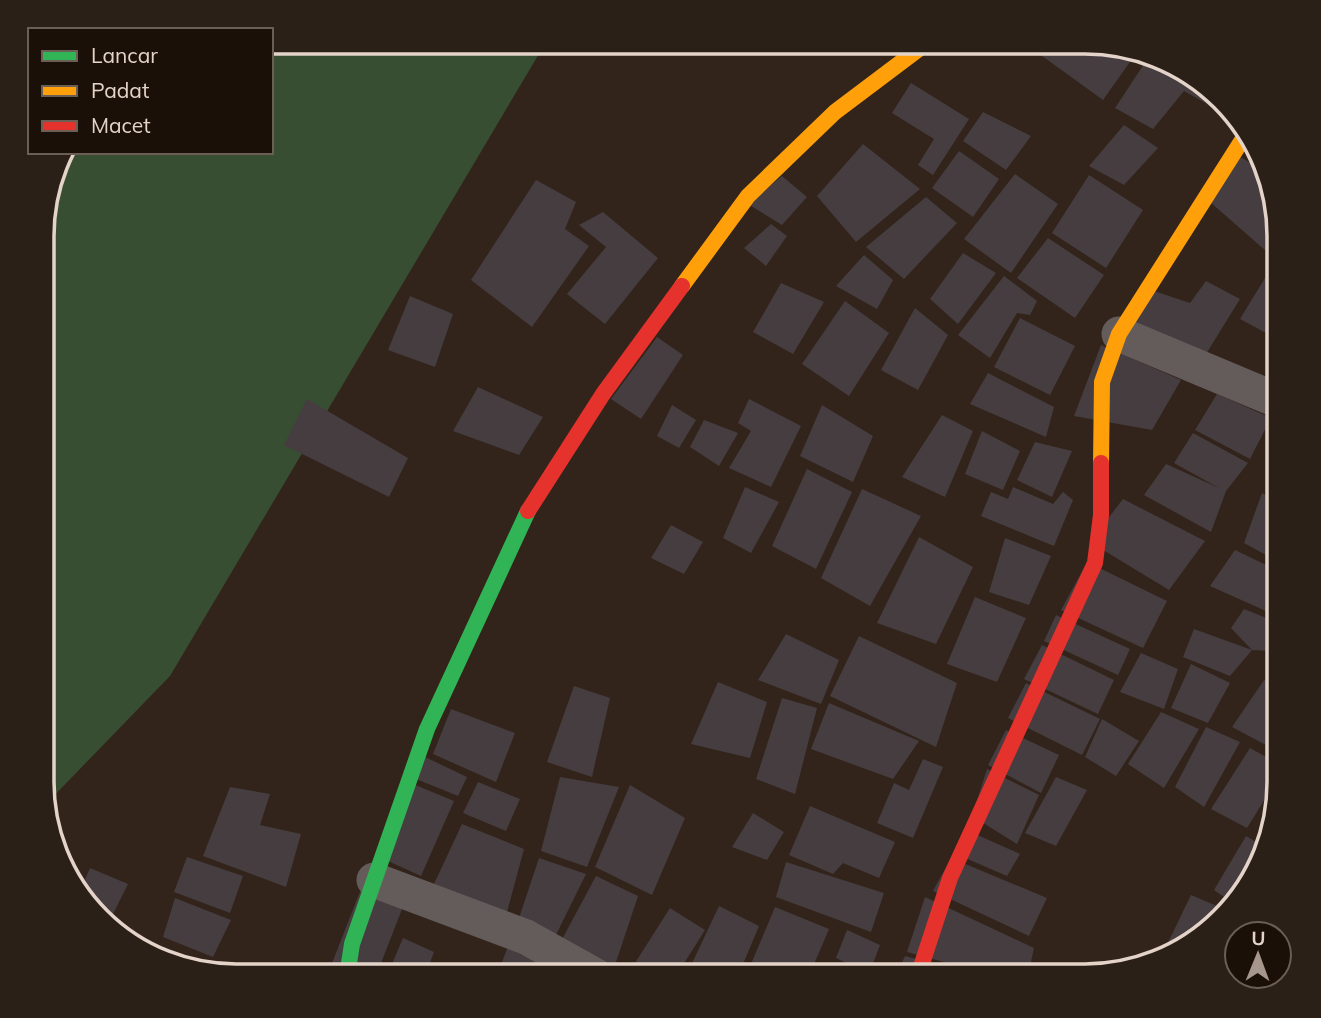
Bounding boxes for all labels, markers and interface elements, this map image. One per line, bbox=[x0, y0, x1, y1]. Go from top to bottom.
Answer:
legend bbox=[28, 28, 273, 154]
text: Lancar bbox=[91, 42, 158, 68]
text: Padat bbox=[91, 77, 149, 103]
text: Macet bbox=[91, 112, 151, 138]
north arrow bbox=[1223, 920, 1293, 990]
text: U bbox=[1251, 926, 1266, 950]

